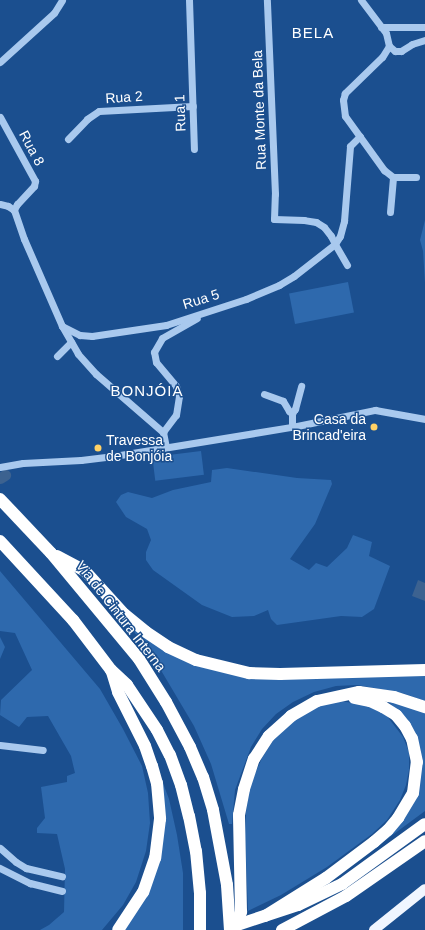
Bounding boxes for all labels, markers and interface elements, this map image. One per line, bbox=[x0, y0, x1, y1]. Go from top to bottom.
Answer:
district label: BELA bbox=[292, 24, 334, 42]
street label: Rua Monte da Bela bbox=[249, 50, 269, 170]
street label: Rua 2 bbox=[105, 87, 143, 107]
street label: Rua 1 bbox=[171, 94, 189, 132]
street label: Rua 8 bbox=[16, 128, 48, 168]
street label: Rua 5 bbox=[181, 286, 221, 312]
district label: BONJÓIA bbox=[111, 382, 183, 400]
place label: Casa da Brincad'eira bbox=[293, 411, 366, 444]
marker: Casa da Brincad'eira bbox=[369, 422, 379, 432]
place label: Travessa de Bonjóia bbox=[106, 432, 172, 464]
marker: Travessa de Bonjóia bbox=[93, 443, 103, 453]
street label: Via de Cintura Interna bbox=[73, 557, 169, 675]

